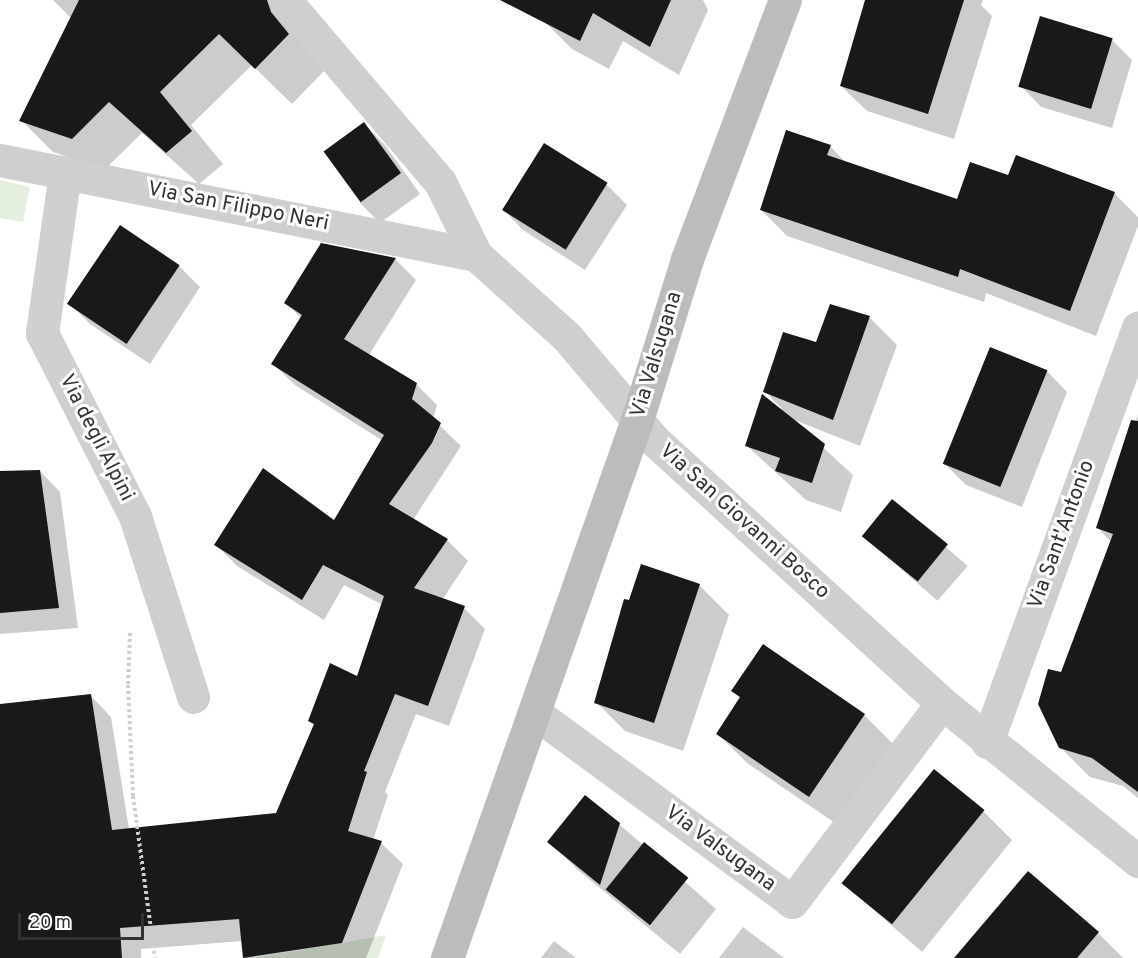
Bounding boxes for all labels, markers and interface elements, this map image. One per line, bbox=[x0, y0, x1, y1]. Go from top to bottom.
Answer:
street label: Via San Filippo Neri bbox=[145, 177, 331, 237]
street label: Via Valsugana bbox=[626, 288, 688, 422]
street label: Via degli Alpini bbox=[53, 370, 139, 506]
street label: Via San Giovanni Bosco bbox=[654, 439, 834, 605]
street label: Via Sant'Antonio bbox=[1023, 457, 1101, 613]
street label: Via Valsugana bbox=[659, 800, 781, 898]
scale bar bbox=[21, 901, 147, 939]
text: 20 m bbox=[29, 912, 71, 935]

